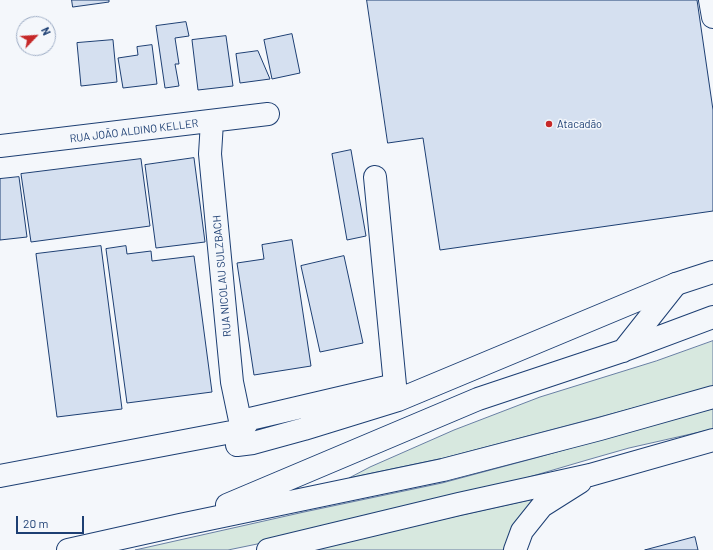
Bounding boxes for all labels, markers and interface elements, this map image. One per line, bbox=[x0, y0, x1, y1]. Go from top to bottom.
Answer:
north arrow bbox=[16, 16, 56, 56]
text: N bbox=[39, 25, 54, 37]
street label: RUA JOÃO ALDINO KELLER bbox=[69, 117, 199, 145]
place label: Atacadão bbox=[557, 117, 602, 131]
marker: Atacadão bbox=[544, 119, 554, 129]
street label: RUA NICOLAU SULZBACH bbox=[210, 215, 234, 337]
scale bar bbox=[18, 508, 86, 534]
text: 20 m bbox=[23, 516, 49, 530]

